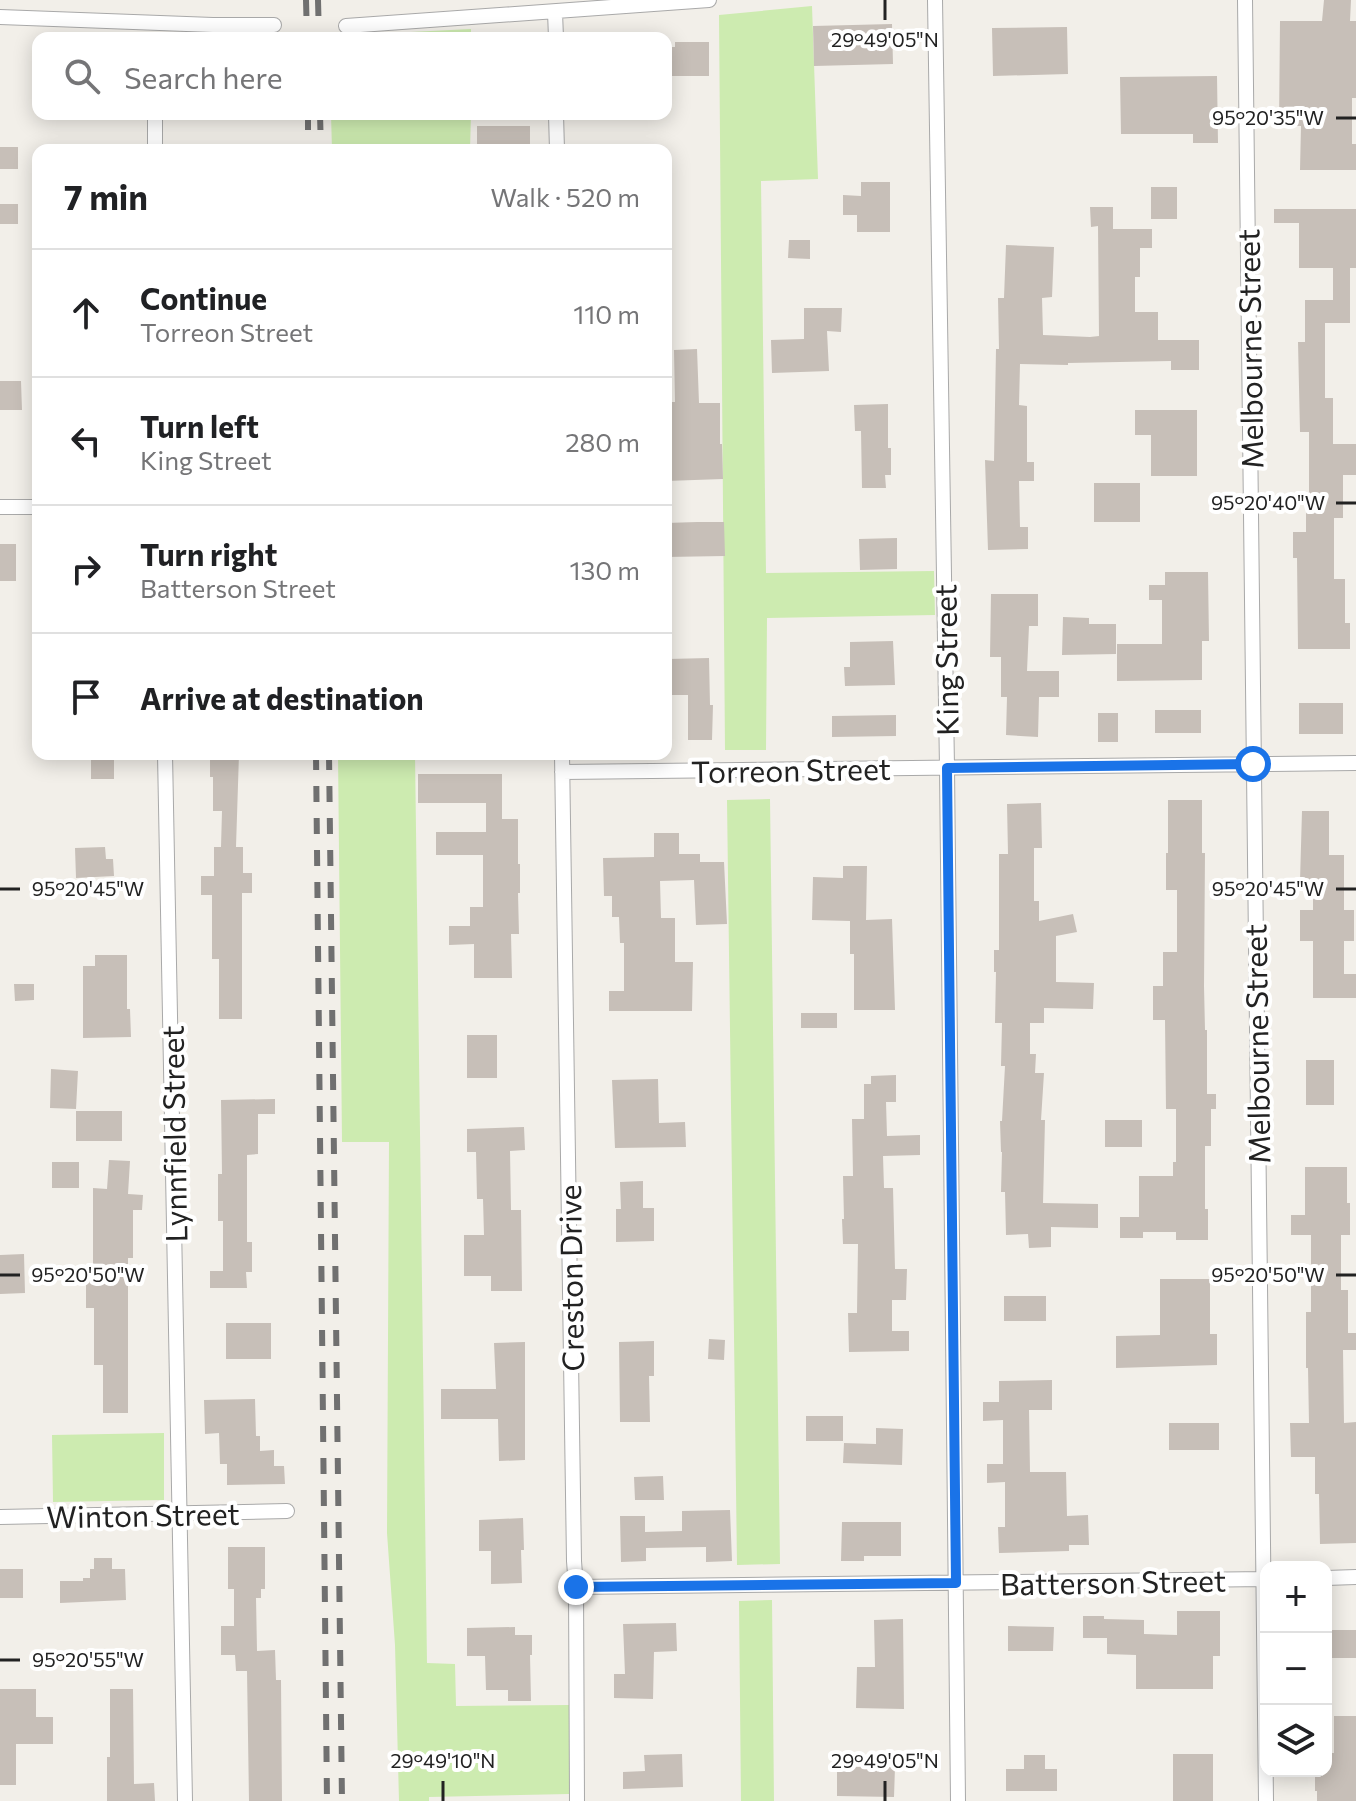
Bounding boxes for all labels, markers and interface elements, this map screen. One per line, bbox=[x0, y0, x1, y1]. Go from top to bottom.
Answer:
text: 29°49'05"N bbox=[831, 27, 939, 51]
search box bbox=[32, 32, 672, 120]
icon: search bbox=[60, 54, 104, 98]
text: Search here bbox=[124, 58, 283, 95]
text: 95°20'35"W bbox=[1212, 105, 1324, 129]
text: 7 min bbox=[64, 175, 148, 217]
text: Walk · 520 m bbox=[491, 181, 640, 212]
street label: Melbourne Street bbox=[1228, 229, 1270, 469]
text: Continue bbox=[140, 279, 267, 316]
icon: ahead bbox=[64, 291, 108, 335]
text: 110 m bbox=[573, 298, 640, 329]
text: Torreon Street bbox=[140, 316, 313, 347]
text: Turn left bbox=[140, 407, 259, 444]
icon: left bbox=[64, 419, 108, 463]
text: 280 m bbox=[565, 426, 640, 457]
text: King Street bbox=[140, 444, 272, 475]
text: 95°20'40"W bbox=[1211, 490, 1325, 514]
text: Turn right bbox=[140, 535, 277, 572]
icon: right bbox=[64, 547, 108, 591]
text: 130 m bbox=[569, 554, 640, 585]
text: Batterson Street bbox=[140, 572, 336, 603]
street label: King Street bbox=[925, 584, 965, 736]
icon: arrive bbox=[64, 675, 108, 719]
text: Arrive at destination bbox=[140, 679, 424, 716]
route start bbox=[1235, 746, 1271, 782]
street label: Torreon Street bbox=[691, 749, 891, 789]
text: 95°20'45"W bbox=[32, 876, 144, 900]
text: 95°20'45"W bbox=[1212, 876, 1324, 900]
street label: Melbourne Street bbox=[1235, 924, 1277, 1164]
street label: Lynnfield Street bbox=[153, 1025, 193, 1243]
street label: Creston Drive bbox=[550, 1184, 590, 1372]
text: 95°20'50"W bbox=[31, 1262, 145, 1286]
text: 95°20'50"W bbox=[1211, 1262, 1325, 1286]
street label: Winton Street bbox=[46, 1494, 240, 1534]
street label: Batterson Street bbox=[1000, 1561, 1226, 1601]
map controls bbox=[1260, 1561, 1332, 1777]
button: + bbox=[1260, 1561, 1332, 1633]
route end bbox=[558, 1569, 594, 1605]
button: − bbox=[1260, 1633, 1332, 1705]
text: 95°20'55"W bbox=[32, 1647, 144, 1671]
button: layers bbox=[1260, 1705, 1332, 1777]
text: 29°49'10"N bbox=[391, 1748, 495, 1772]
text: 29°49'05"N bbox=[831, 1748, 939, 1772]

